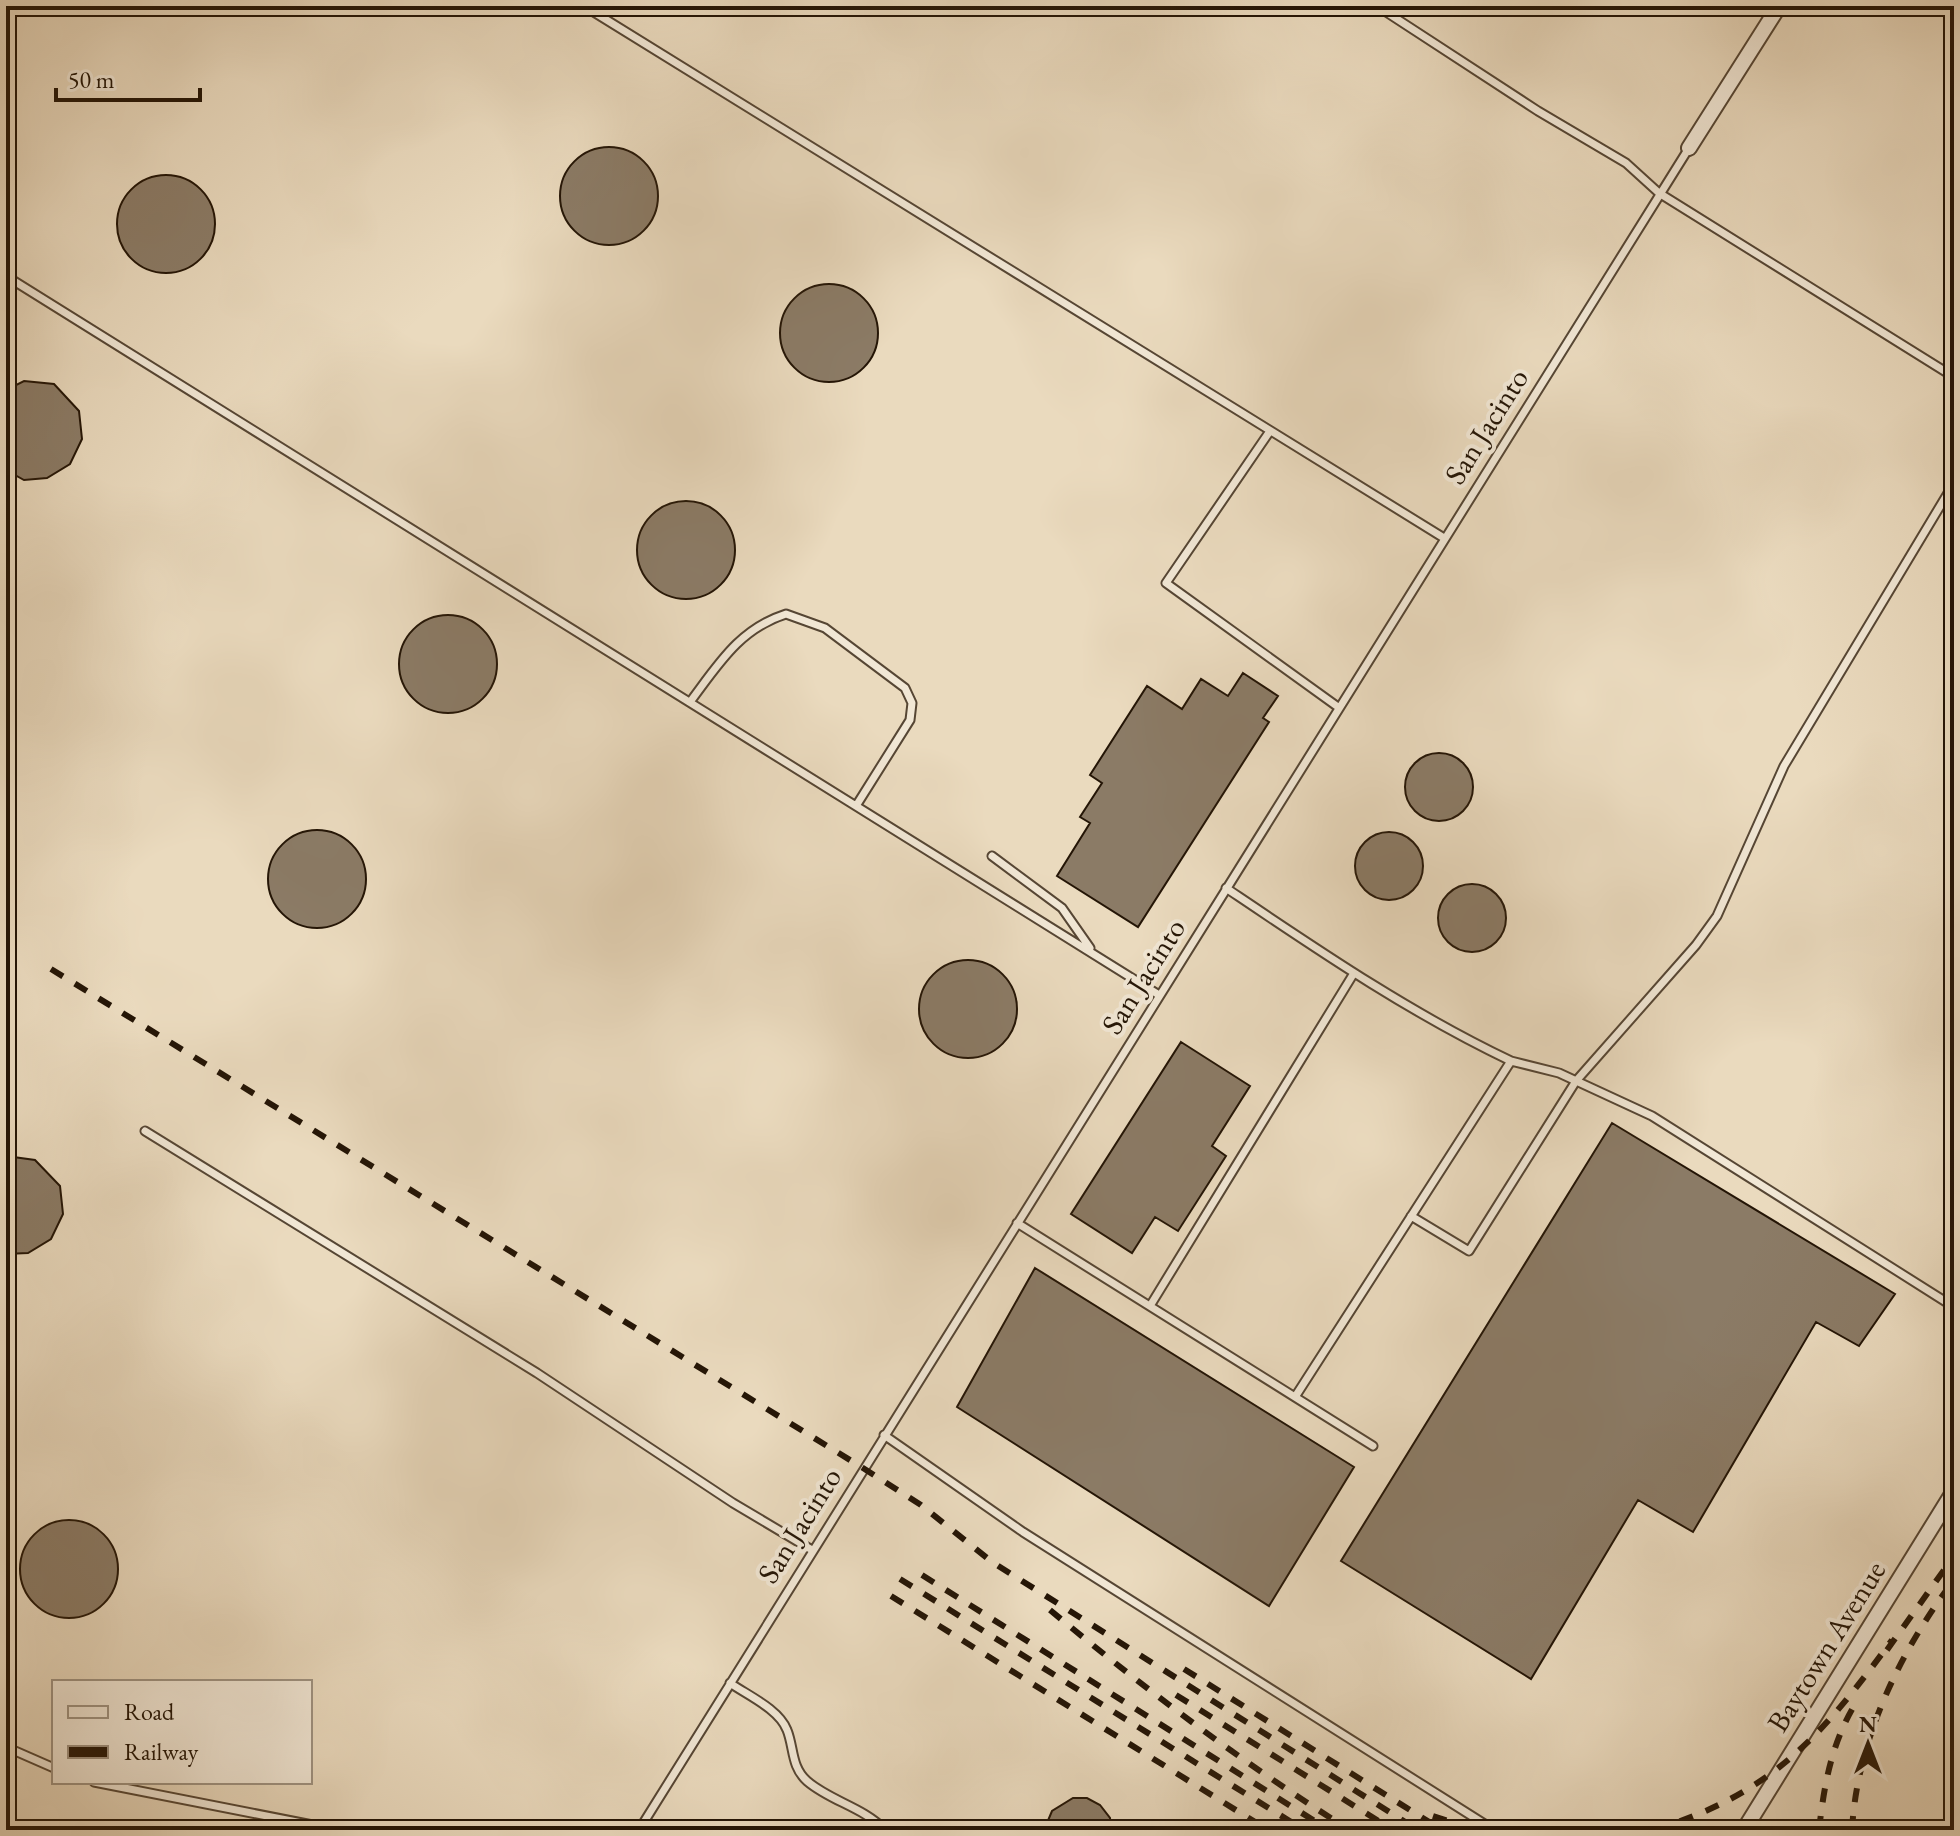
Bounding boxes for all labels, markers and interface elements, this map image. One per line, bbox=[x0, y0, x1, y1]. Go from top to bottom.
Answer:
scale bar bbox=[56, 52, 200, 102]
text: 50 m bbox=[68, 64, 115, 95]
street label: San Jacinto bbox=[1435, 361, 1537, 491]
street label: San Jacinto bbox=[1092, 911, 1194, 1041]
street label: San Jacinto bbox=[748, 1460, 850, 1590]
street label: Baytown Avenue bbox=[1758, 1553, 1894, 1739]
legend bbox=[52, 1680, 312, 1784]
text: Road bbox=[124, 1696, 175, 1727]
north arrow bbox=[1828, 1704, 1908, 1784]
text: N bbox=[1859, 1710, 1877, 1739]
text: Railway bbox=[124, 1736, 199, 1767]

